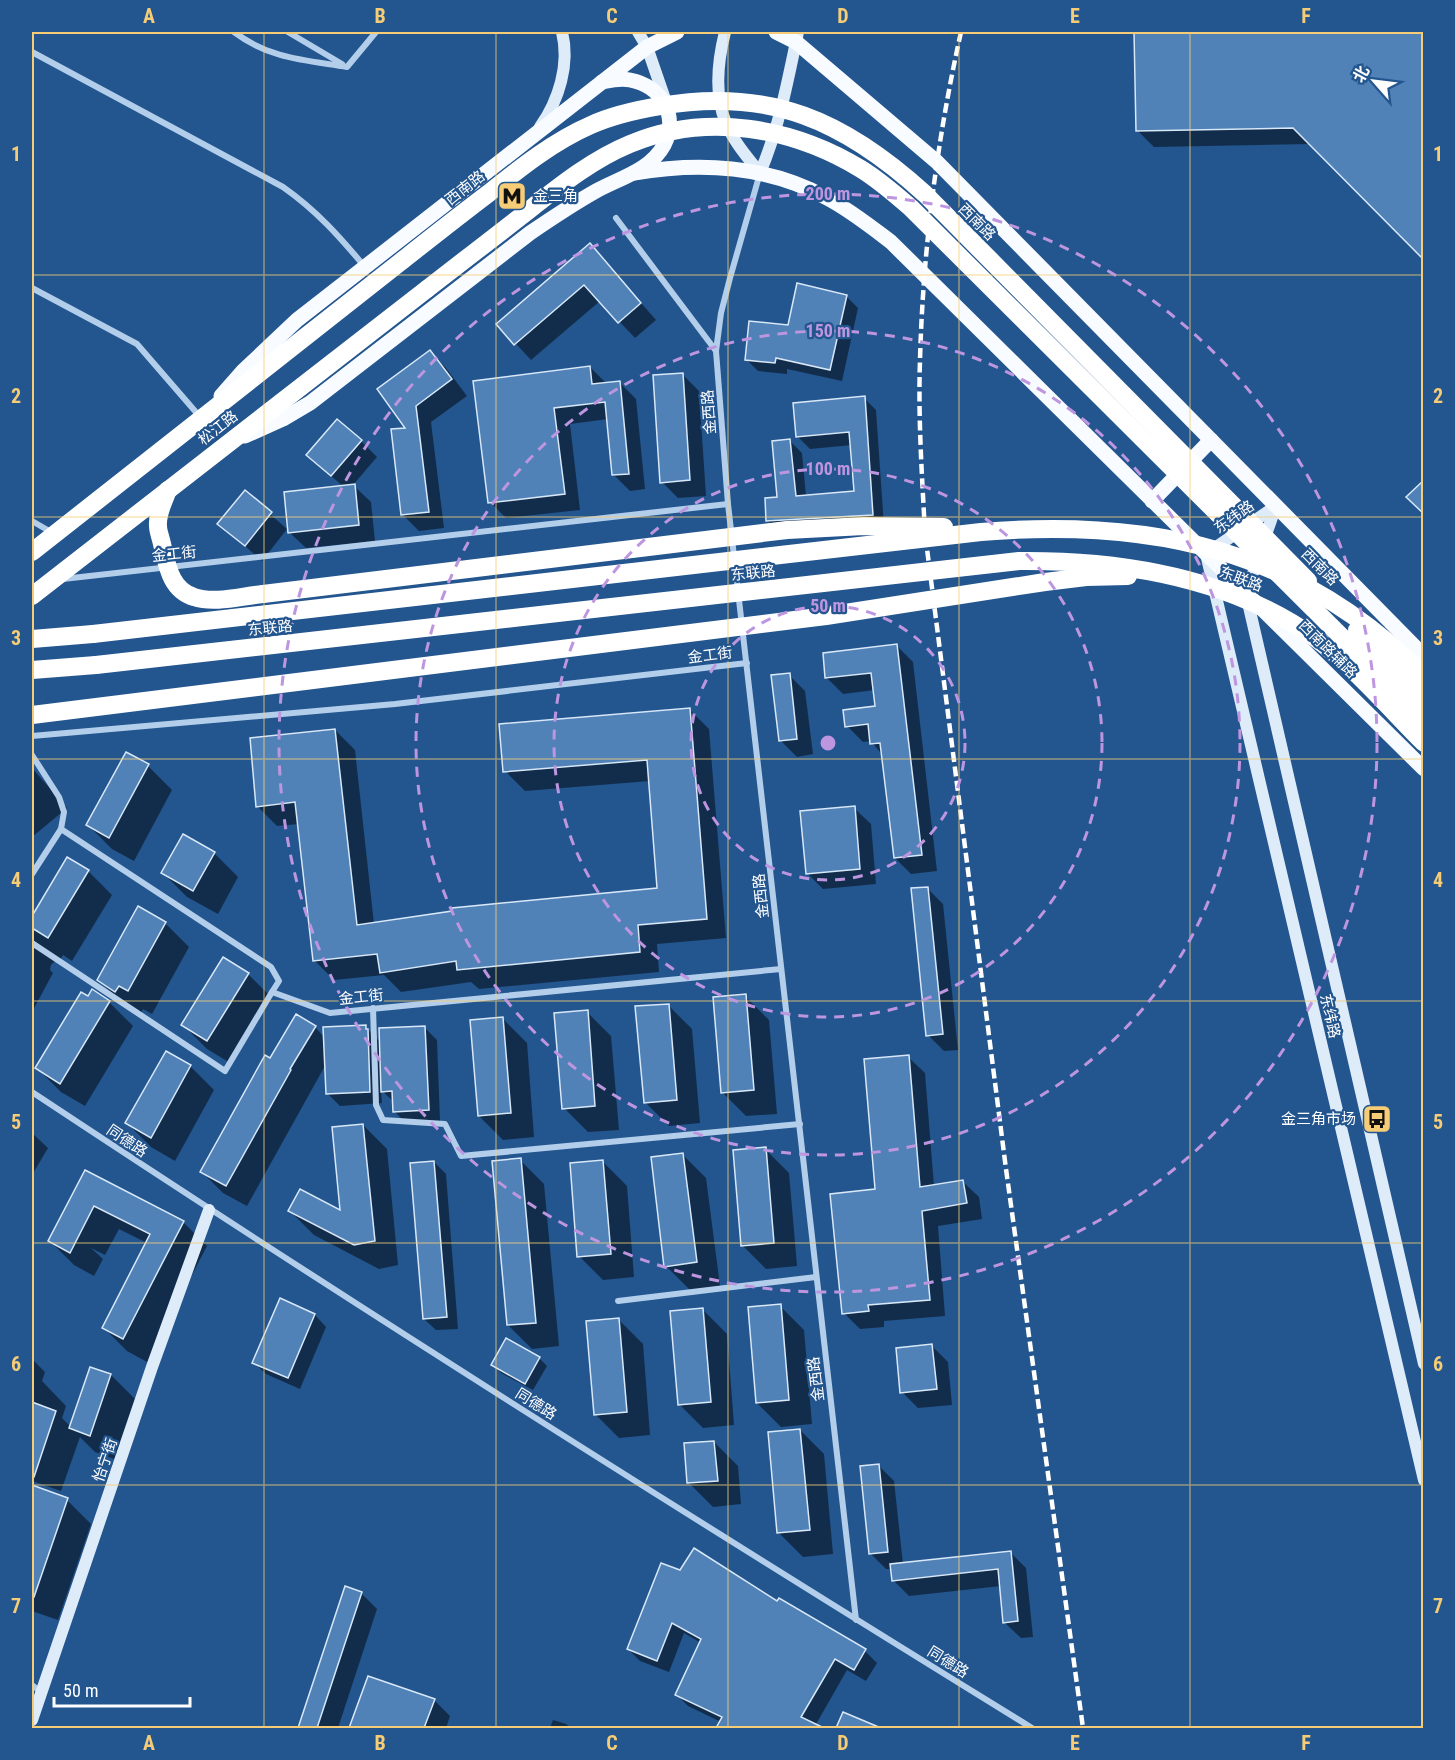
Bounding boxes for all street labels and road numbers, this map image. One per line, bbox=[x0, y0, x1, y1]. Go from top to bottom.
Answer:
street label: 西南路 bbox=[442, 167, 488, 209]
street label: 西南路 bbox=[955, 200, 999, 244]
street label: 金西路 bbox=[698, 389, 720, 435]
street label: 松江路 bbox=[195, 407, 241, 449]
street label: 东纬路 bbox=[1210, 497, 1258, 537]
street label: 金工街 bbox=[151, 543, 197, 565]
street label: 西南路 bbox=[1298, 545, 1342, 589]
street label: 东联路 bbox=[730, 562, 776, 584]
street label: 东联路 bbox=[1217, 563, 1265, 595]
street label: 西南路辅路 bbox=[1295, 616, 1361, 682]
street label: 东联路 bbox=[247, 617, 293, 639]
street label: 金工街 bbox=[687, 643, 733, 667]
street label: 金西路 bbox=[750, 873, 772, 919]
street label: 金工街 bbox=[338, 986, 384, 1008]
street label: 东纬路 bbox=[1316, 992, 1344, 1040]
street label: 同德路 bbox=[103, 1121, 151, 1161]
street label: 金西路 bbox=[804, 1356, 828, 1402]
street label: 同德路 bbox=[512, 1384, 560, 1424]
street label: 怡宁街 bbox=[89, 1436, 121, 1484]
street label: 同德路 bbox=[924, 1642, 972, 1682]

